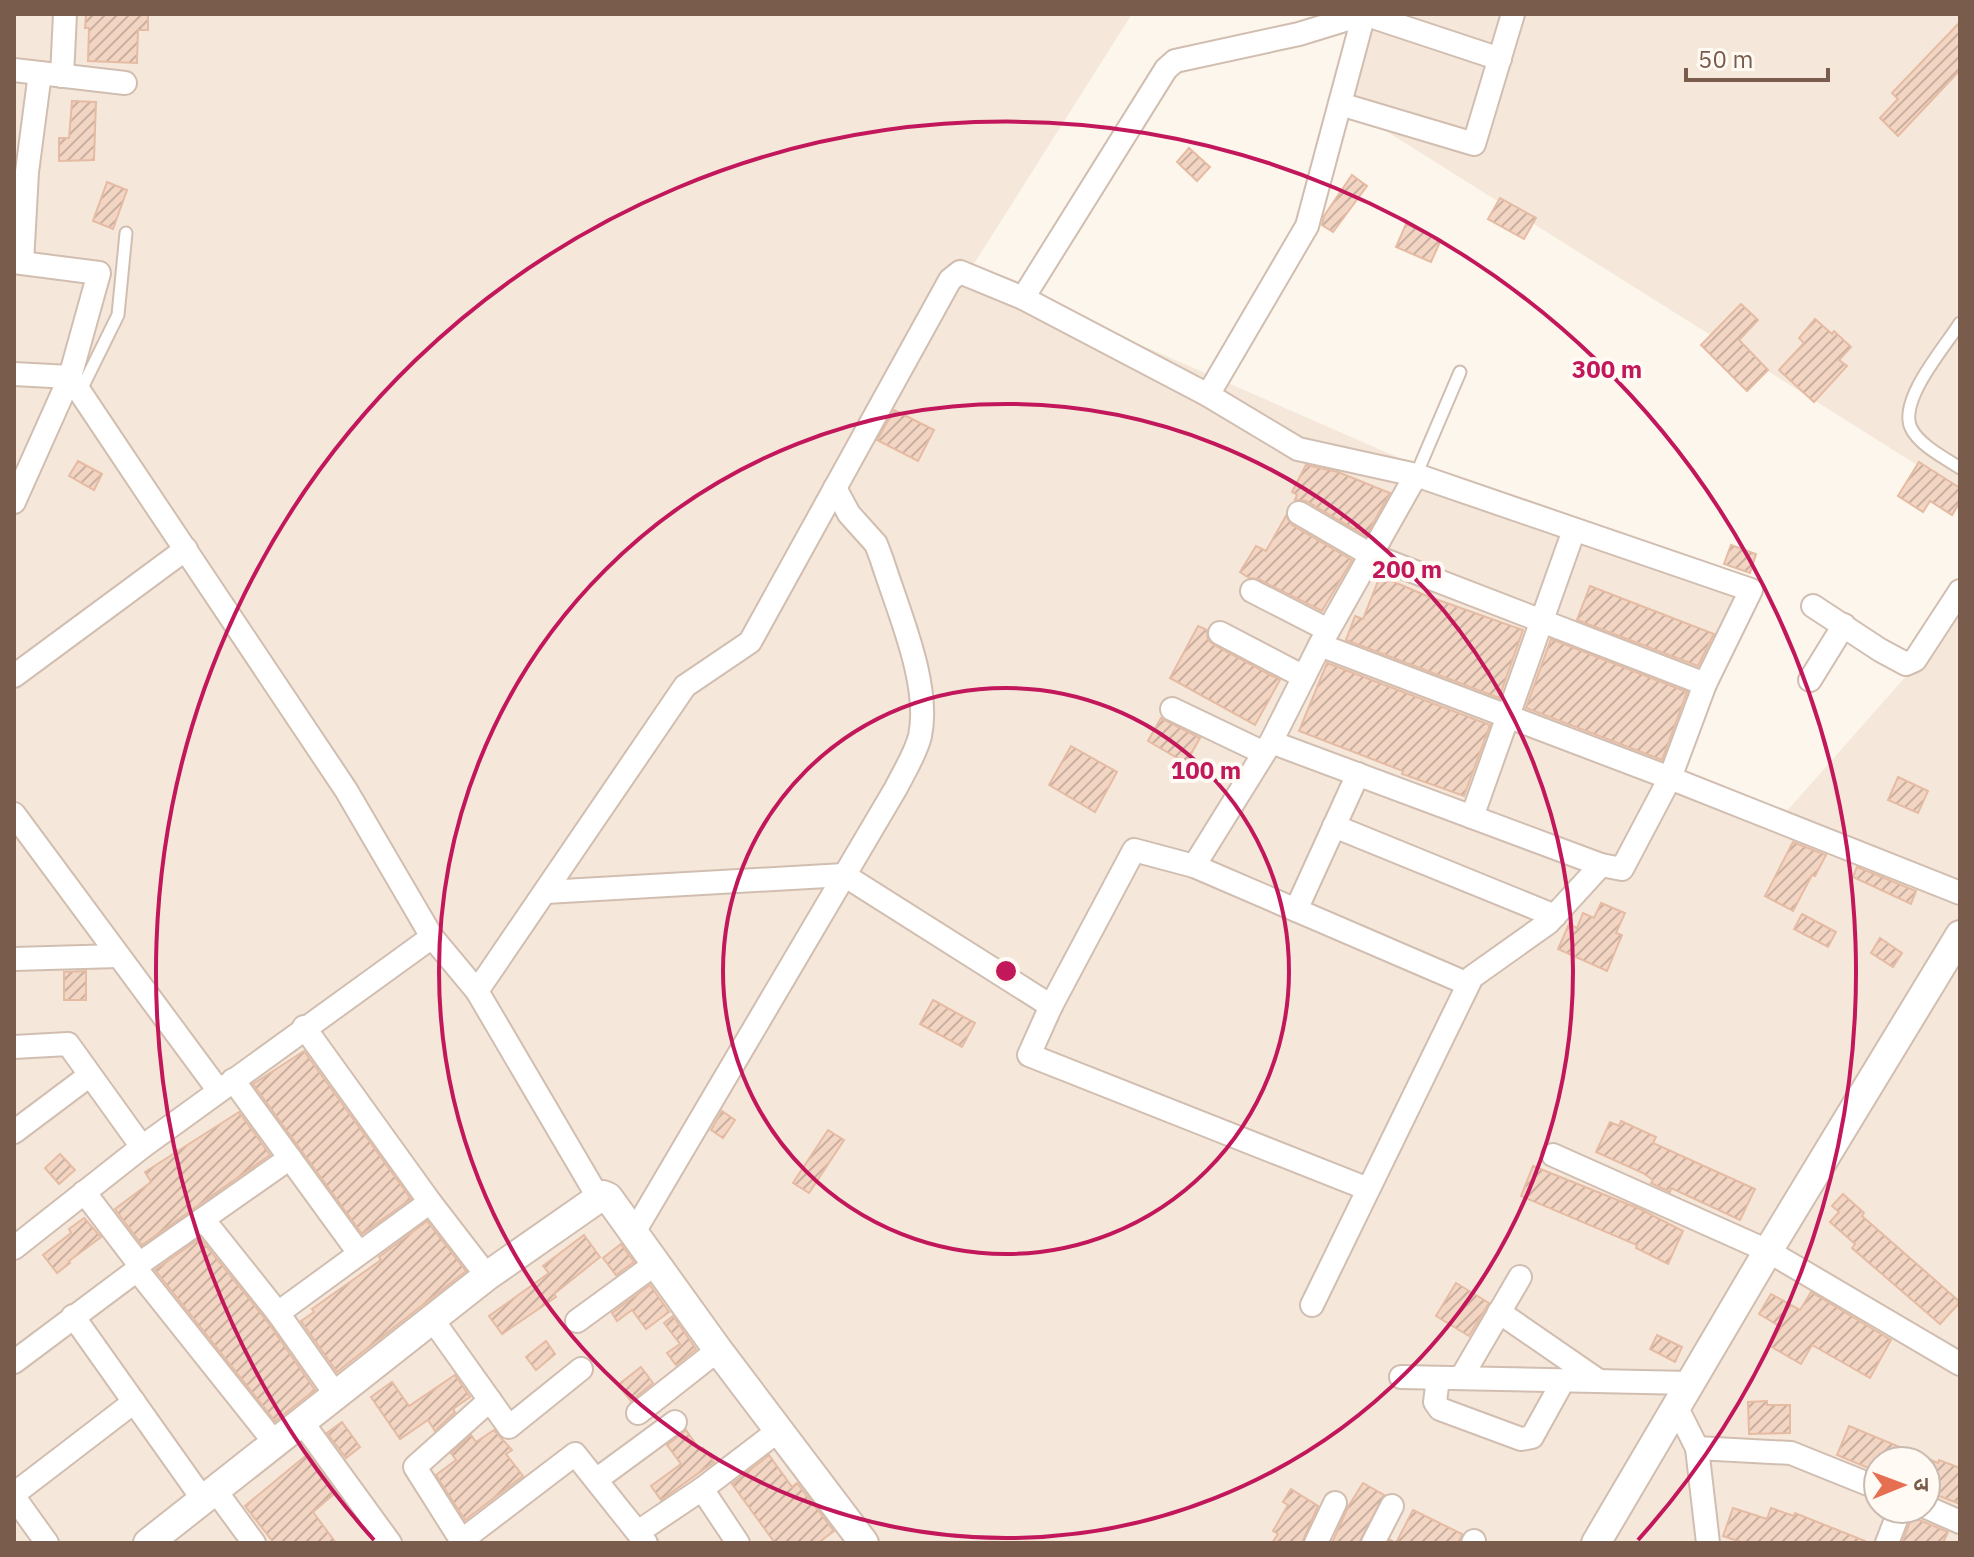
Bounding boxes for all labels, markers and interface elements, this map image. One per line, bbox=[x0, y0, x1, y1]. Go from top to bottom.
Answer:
scale bar bbox=[1686, 32, 1828, 82]
text: 50 m bbox=[1698, 43, 1753, 75]
text: 300 m bbox=[1572, 353, 1642, 385]
text: 200 m bbox=[1372, 553, 1442, 585]
text: 100 m bbox=[1171, 754, 1241, 786]
centre of rings bbox=[992, 957, 1020, 985]
north arrow bbox=[1862, 1445, 1942, 1525]
text: उ bbox=[1908, 1478, 1937, 1492]

